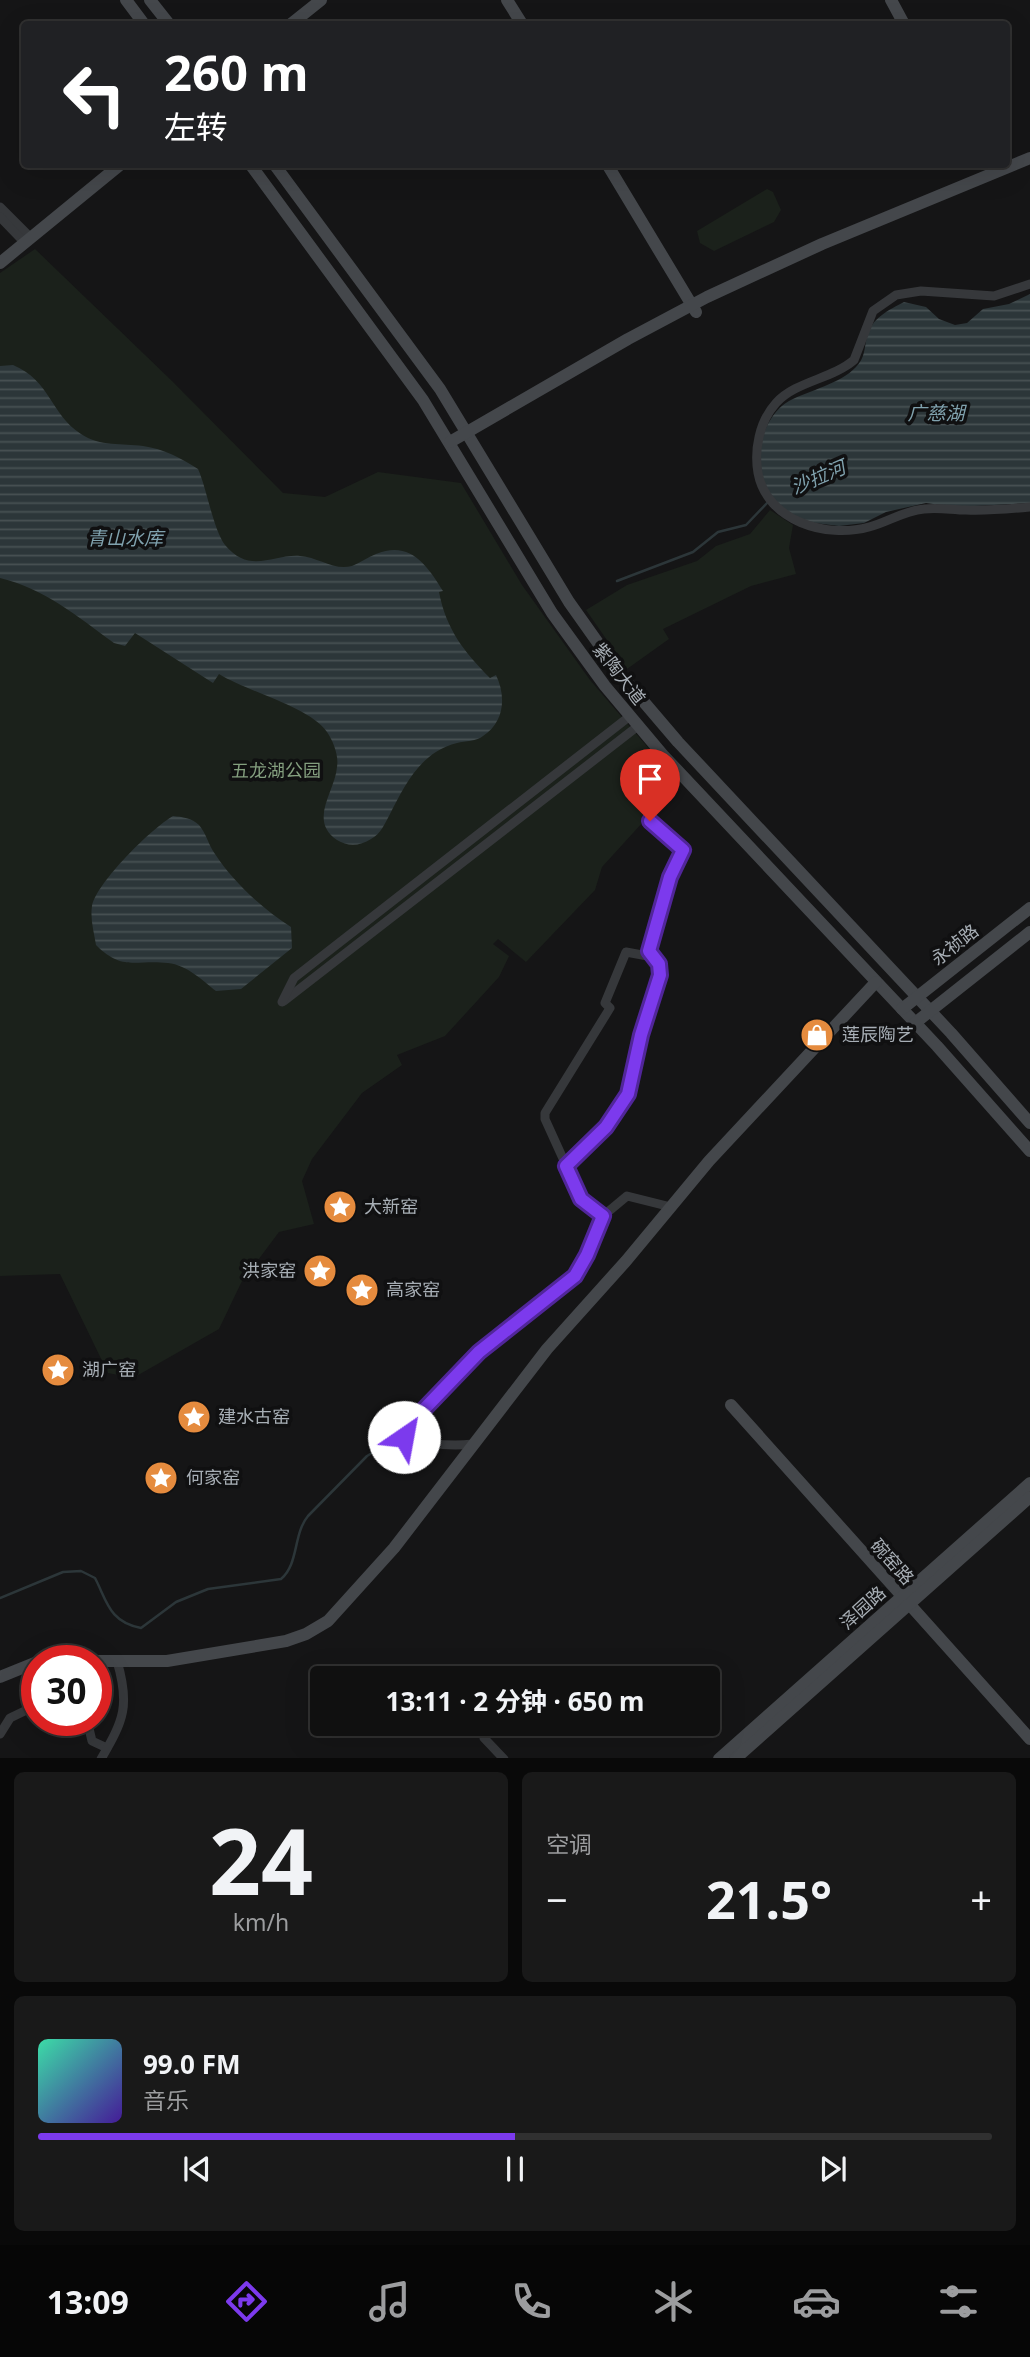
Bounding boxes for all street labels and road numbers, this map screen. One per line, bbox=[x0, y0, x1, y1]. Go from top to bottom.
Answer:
street label: 紫陶大道 bbox=[588, 638, 651, 709]
street label: 永祯路 bbox=[926, 918, 983, 970]
street label: 碗窑路 bbox=[866, 1533, 920, 1589]
street label: 泽园路 bbox=[834, 1580, 890, 1634]

